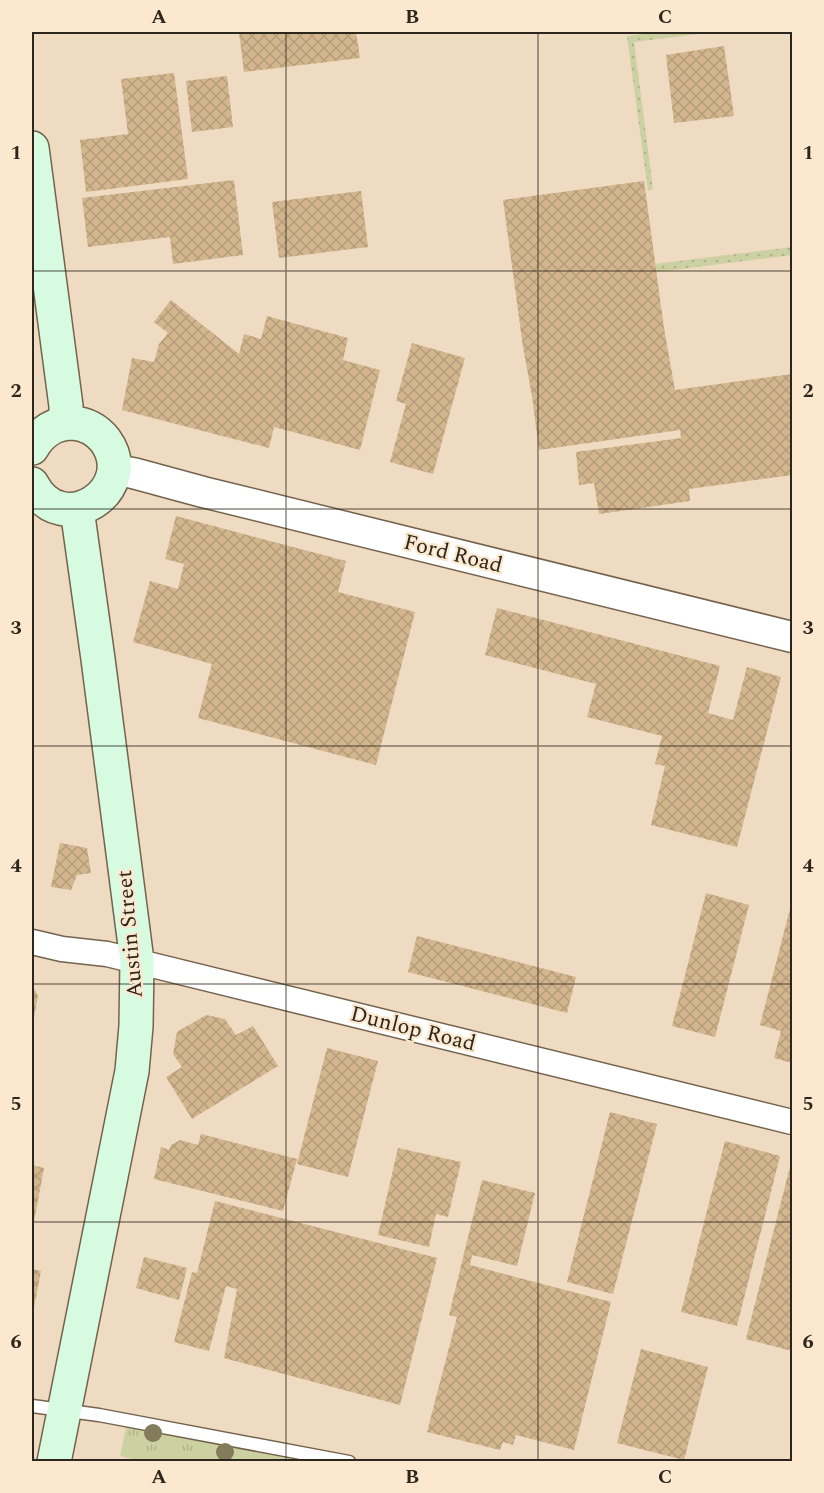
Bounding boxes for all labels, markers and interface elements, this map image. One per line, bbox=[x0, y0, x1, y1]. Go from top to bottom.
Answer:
text: A bbox=[151, 2, 167, 32]
text: B bbox=[405, 2, 419, 32]
text: C bbox=[658, 2, 672, 32]
text: 1 bbox=[10, 138, 22, 168]
text: 1 bbox=[802, 138, 814, 168]
text: 2 bbox=[10, 376, 22, 406]
text: 2 bbox=[802, 376, 814, 406]
street label: Ford Road bbox=[400, 526, 506, 582]
text: 3 bbox=[10, 613, 22, 643]
text: 3 bbox=[802, 613, 814, 643]
text: 4 bbox=[10, 851, 22, 881]
text: 4 bbox=[802, 851, 814, 881]
street label: Austin Street bbox=[108, 868, 152, 999]
street label: Dunlop Road bbox=[347, 997, 479, 1061]
text: 5 bbox=[10, 1089, 22, 1119]
text: 5 bbox=[802, 1089, 814, 1119]
text: 6 bbox=[10, 1327, 22, 1357]
text: 6 bbox=[802, 1327, 814, 1357]
text: A bbox=[151, 1462, 167, 1492]
text: B bbox=[405, 1462, 419, 1492]
text: C bbox=[658, 1462, 672, 1492]

